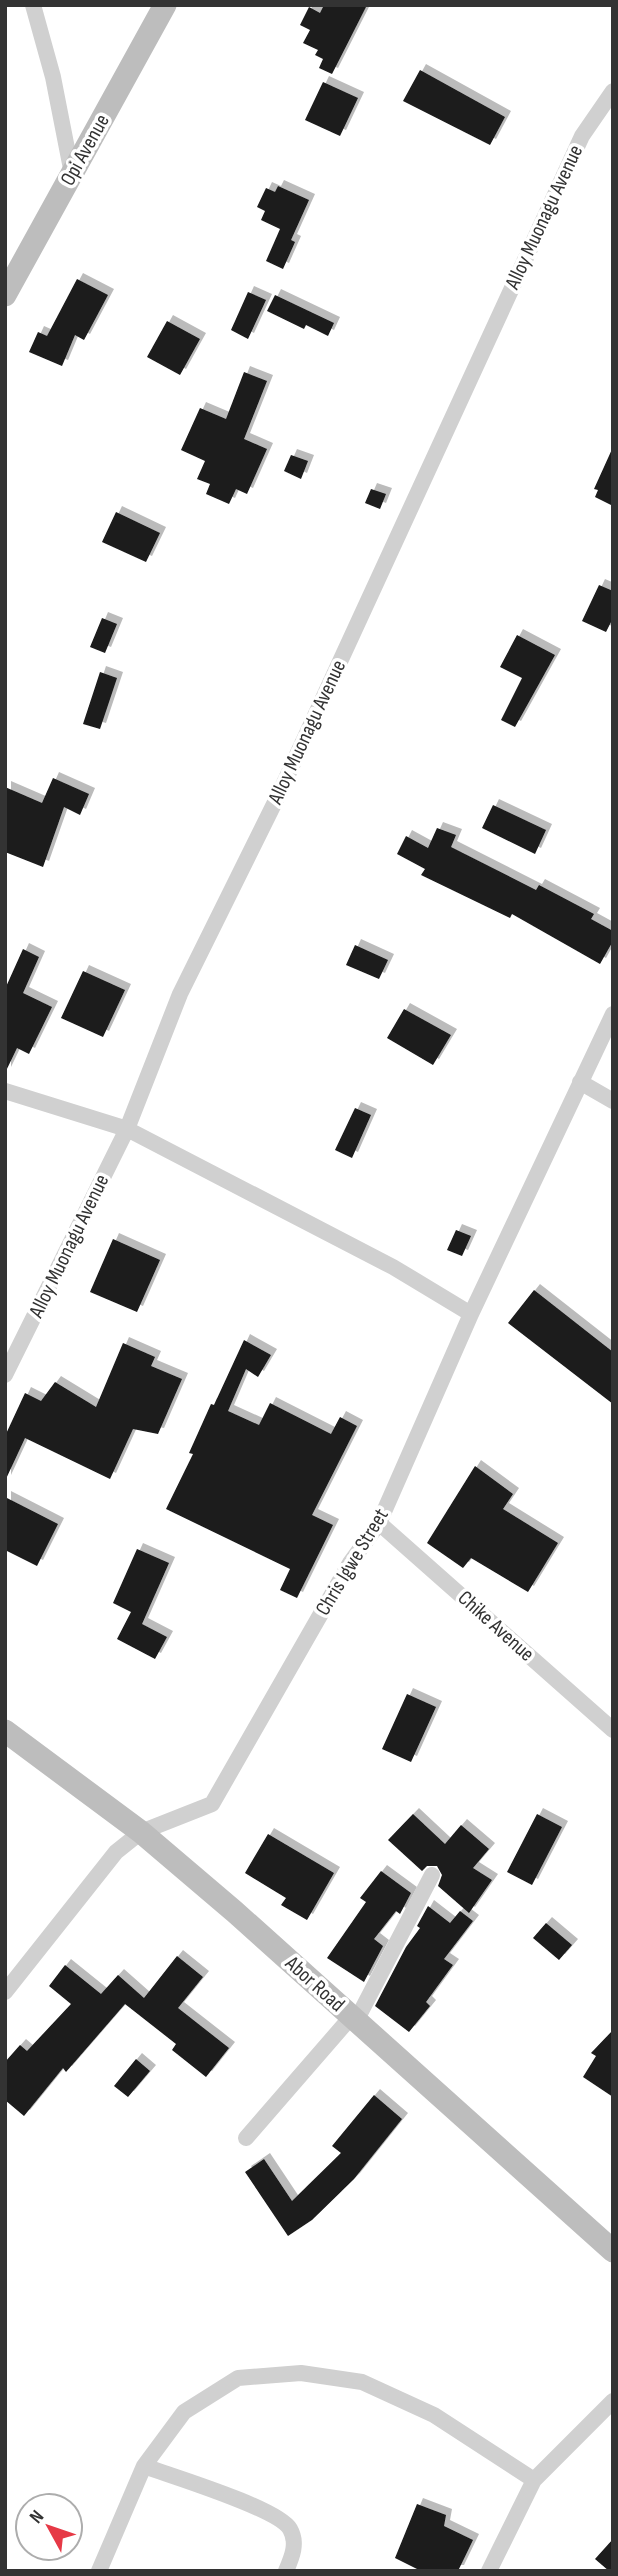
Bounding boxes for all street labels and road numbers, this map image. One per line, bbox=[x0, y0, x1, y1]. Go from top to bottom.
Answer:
street label: Opi Avenue bbox=[55, 110, 115, 190]
street label: Alloy Muonagu Avenue bbox=[499, 141, 588, 294]
street label: Alloy Muonagu Avenue bbox=[262, 656, 351, 809]
street label: Alloy Muonagu Avenue bbox=[23, 1170, 114, 1322]
street label: Chris Igwe Street bbox=[310, 1504, 394, 1620]
street label: Chike Avenue bbox=[453, 1585, 539, 1667]
street label: Abor Road bbox=[279, 1950, 350, 2017]

